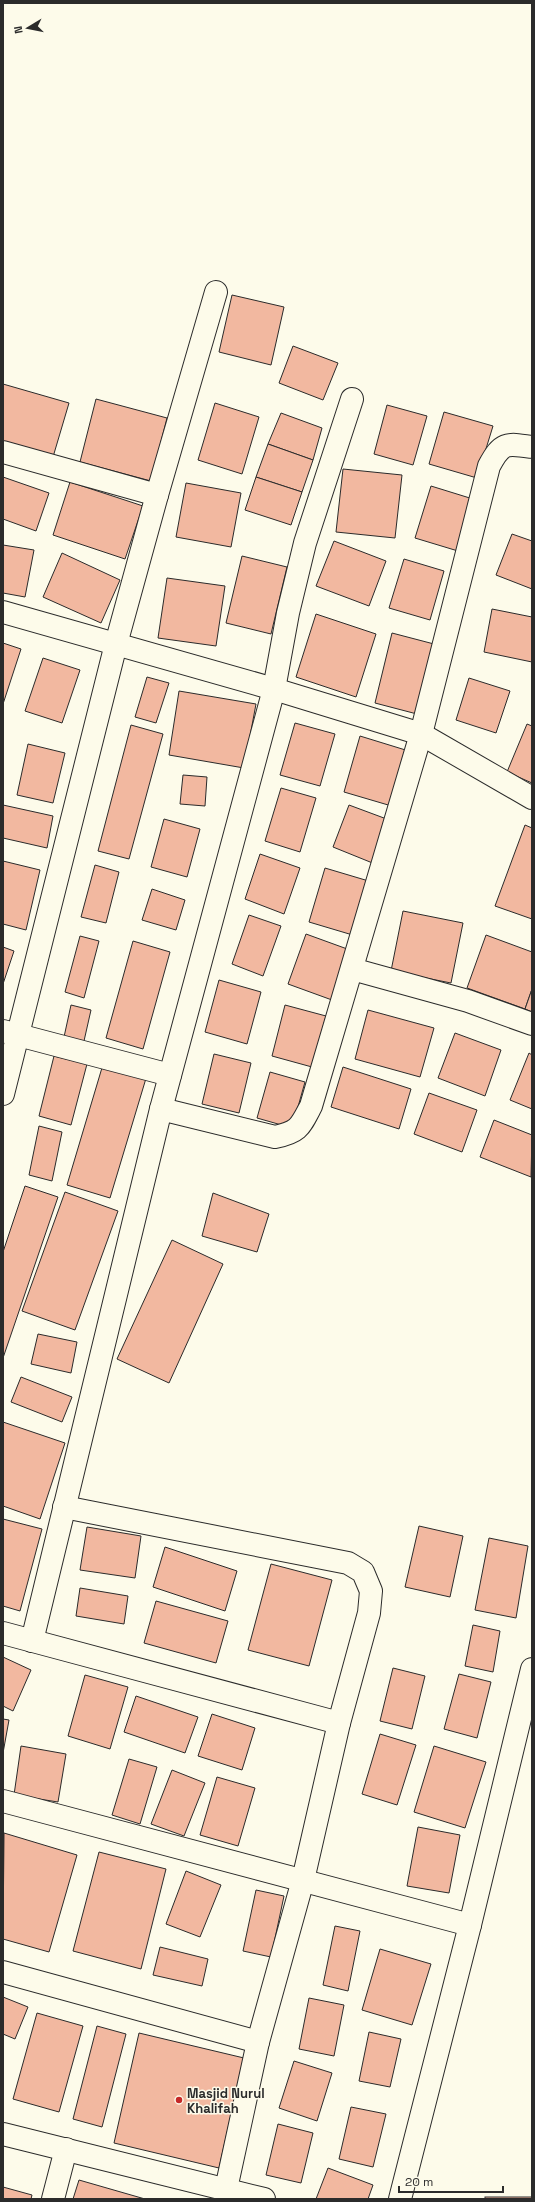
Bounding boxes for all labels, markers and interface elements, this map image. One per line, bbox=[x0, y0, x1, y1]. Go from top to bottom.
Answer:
north arrow bbox=[8, 8, 48, 48]
text: N bbox=[11, 25, 26, 35]
place label: Masjid Nurul Khalifah bbox=[187, 2085, 265, 2117]
marker: Masjid Nurul Khalifah bbox=[174, 2095, 184, 2105]
scale bar bbox=[399, 2168, 503, 2194]
text: 20 m bbox=[405, 2174, 433, 2190]

